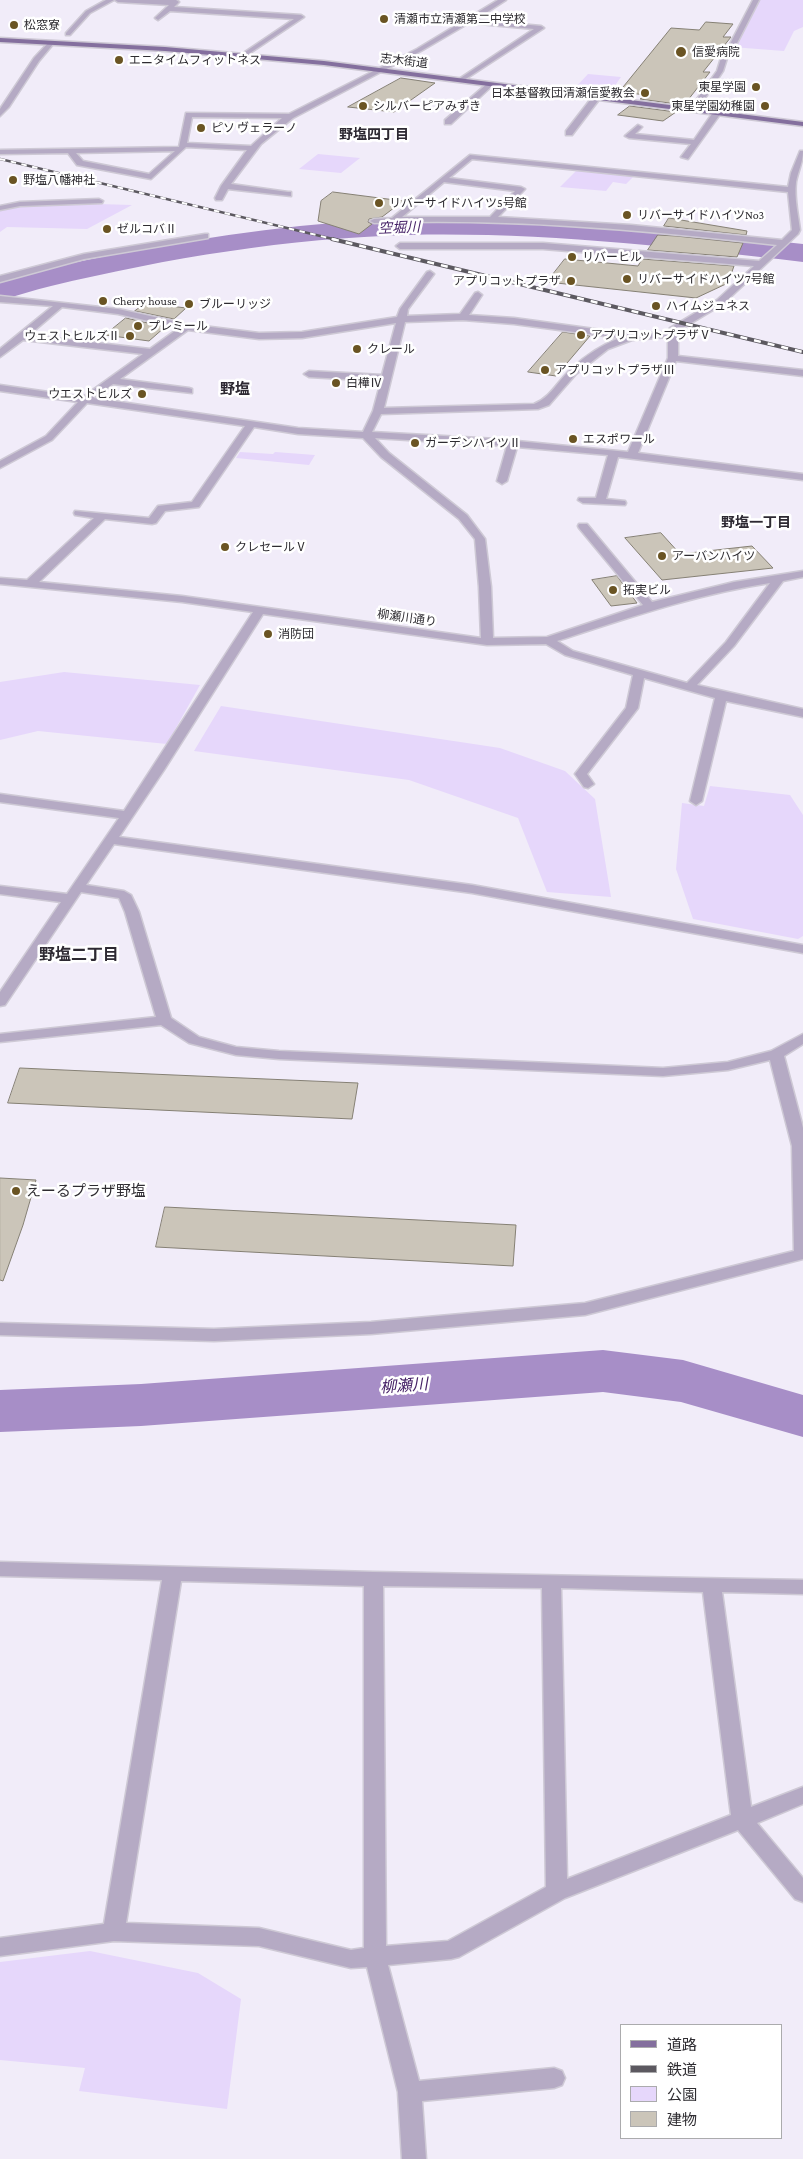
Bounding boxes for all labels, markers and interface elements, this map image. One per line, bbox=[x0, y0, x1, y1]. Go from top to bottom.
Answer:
place label: 清瀬市立清瀬第二中学校 bbox=[394, 12, 526, 26]
marker: 清瀬市立清瀬第二中学校 bbox=[378, 13, 390, 25]
place label: 松窓寮 bbox=[24, 18, 60, 32]
marker: 松窓寮 bbox=[8, 19, 20, 31]
marker: 信愛病院 bbox=[674, 45, 688, 59]
place label: 信愛病院 bbox=[692, 45, 740, 59]
street label: 志木街道 bbox=[379, 51, 429, 71]
place label: エニタイムフィットネス bbox=[129, 53, 261, 67]
marker: エニタイムフィットネス bbox=[113, 54, 125, 66]
place label: 東星学園 bbox=[698, 80, 746, 94]
marker: 東星学園 bbox=[750, 81, 762, 93]
place label: 日本基督教団清瀬信愛教会 bbox=[491, 86, 635, 100]
marker: 日本基督教団清瀬信愛教会 bbox=[639, 87, 651, 99]
place label: シルバーピアみずき bbox=[373, 99, 481, 113]
place label: 東星学園幼稚園 bbox=[671, 99, 755, 113]
marker: シルバーピアみずき bbox=[357, 100, 369, 112]
marker: 東星学園幼稚園 bbox=[759, 100, 771, 112]
place label: ピソ ヴェラーノ bbox=[211, 121, 297, 135]
marker: ピソ ヴェラーノ bbox=[195, 122, 207, 134]
district label: 野塩四丁目 bbox=[339, 127, 409, 143]
place label: 野塩八幡神社 bbox=[23, 173, 95, 187]
marker: 野塩八幡神社 bbox=[7, 174, 19, 186]
place label: リバーサイドハイツ5号館 bbox=[389, 196, 527, 210]
marker: リバーサイドハイツ5号館 bbox=[373, 197, 385, 209]
place label: リバーサイドハイツNo3 bbox=[637, 208, 764, 222]
marker: リバーサイドハイツNo3 bbox=[621, 209, 633, 221]
water label: 空堀川 bbox=[378, 219, 420, 237]
place label: ゼルコバⅡ bbox=[117, 222, 177, 236]
marker: ゼルコバⅡ bbox=[101, 223, 113, 235]
place label: リバーヒル bbox=[582, 250, 642, 264]
marker: リバーヒル bbox=[566, 251, 578, 263]
place label: リバーサイドハイツ7号館 bbox=[637, 272, 775, 286]
marker: リバーサイドハイツ7号館 bbox=[621, 273, 633, 285]
place label: アプリコットプラザ bbox=[453, 274, 561, 288]
marker: アプリコットプラザ bbox=[565, 275, 577, 287]
place label: Cherry house bbox=[113, 294, 177, 308]
marker: Cherry house bbox=[97, 295, 109, 307]
place label: ブルーリッジ bbox=[199, 297, 271, 311]
marker: ブルーリッジ bbox=[183, 298, 195, 310]
place label: ハイムジュネス bbox=[666, 299, 750, 313]
marker: ハイムジュネス bbox=[650, 300, 662, 312]
place label: プレミール bbox=[148, 319, 208, 333]
marker: プレミール bbox=[132, 320, 144, 332]
place label: アプリコットプラザⅤ bbox=[591, 328, 711, 342]
place label: ウェストヒルズⅡ bbox=[24, 329, 120, 343]
marker: アプリコットプラザⅤ bbox=[575, 329, 587, 341]
marker: ウェストヒルズⅡ bbox=[124, 330, 136, 342]
place label: クレール bbox=[367, 342, 415, 356]
marker: クレール bbox=[351, 343, 363, 355]
place label: アプリコットプラザⅢ bbox=[555, 363, 675, 377]
marker: アプリコットプラザⅢ bbox=[539, 364, 551, 376]
place label: 白樺Ⅳ bbox=[346, 376, 382, 390]
marker: 白樺Ⅳ bbox=[330, 377, 342, 389]
district label: 野塩 bbox=[220, 380, 250, 398]
place label: ウエストヒルズ bbox=[48, 387, 132, 401]
marker: ウエストヒルズ bbox=[136, 388, 148, 400]
place label: エスポワール bbox=[583, 432, 655, 446]
marker: エスポワール bbox=[567, 433, 579, 445]
place label: ガーデンハイツⅡ bbox=[425, 436, 521, 450]
marker: ガーデンハイツⅡ bbox=[409, 437, 421, 449]
district label: 野塩一丁目 bbox=[721, 515, 791, 531]
place label: クレセールⅤ bbox=[235, 540, 307, 554]
marker: クレセールⅤ bbox=[219, 541, 231, 553]
place label: アーバンハイツ bbox=[672, 549, 755, 563]
marker: アーバンハイツ bbox=[656, 550, 668, 562]
place label: 拓実ビル bbox=[623, 583, 671, 597]
marker: 拓実ビル bbox=[607, 584, 619, 596]
street label: 柳瀬川通り bbox=[376, 607, 438, 629]
place label: 消防団 bbox=[278, 627, 314, 641]
marker: 消防団 bbox=[262, 628, 274, 640]
district label: 野塩二丁目 bbox=[39, 945, 119, 965]
place label: えーるプラザ野塩 bbox=[26, 1182, 146, 1200]
marker: えーるプラザ野塩 bbox=[10, 1185, 22, 1197]
water label: 柳瀬川 bbox=[379, 1375, 429, 1397]
legend bbox=[620, 2024, 783, 2139]
text: 道路 bbox=[667, 2037, 697, 2053]
text: 鉄道 bbox=[667, 2062, 697, 2078]
text: 公園 bbox=[667, 2087, 697, 2103]
text: 建物 bbox=[667, 2112, 697, 2128]

